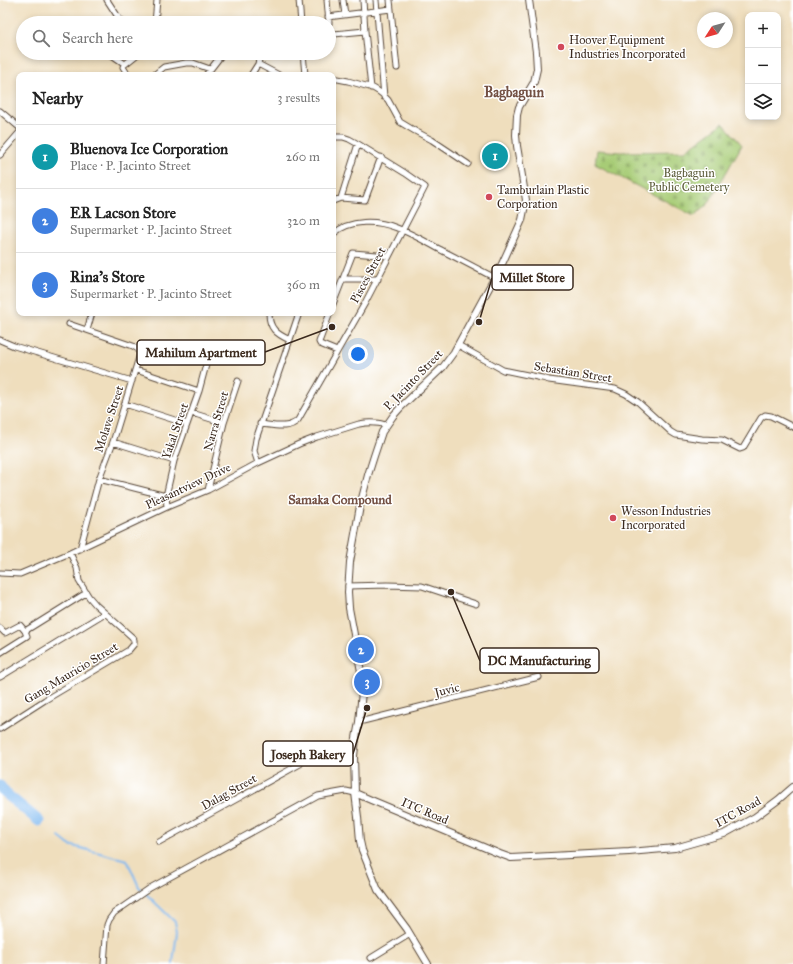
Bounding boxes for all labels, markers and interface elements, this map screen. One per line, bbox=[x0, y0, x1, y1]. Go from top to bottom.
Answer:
north arrow bbox=[697, 12, 733, 48]
map controls bbox=[745, 12, 781, 120]
button: + bbox=[745, 12, 781, 48]
search box bbox=[16, 16, 336, 60]
icon: search bbox=[30, 27, 52, 49]
text: Search here bbox=[62, 29, 133, 47]
place label: Hoover Equipment Industries Incorporated bbox=[569, 33, 686, 61]
marker: Hoover Equipment Industries Incorporated bbox=[556, 42, 566, 52]
button: − bbox=[745, 48, 781, 84]
district label: Bagbaguin bbox=[484, 84, 544, 102]
button: layers bbox=[745, 84, 781, 120]
text: Nearby bbox=[32, 88, 83, 109]
text: 3 results bbox=[277, 90, 320, 106]
text: Bluenova Ice Corporation bbox=[70, 140, 228, 158]
pin: 1 bbox=[482, 141, 508, 171]
text: 1 bbox=[42, 149, 48, 165]
text: 260 m bbox=[286, 149, 320, 165]
text: Place · P. Jacinto Street bbox=[70, 158, 191, 174]
park label: Bagbaguin Public Cemetery bbox=[649, 166, 730, 194]
place label: Tamburlain Plastic Corporation bbox=[497, 183, 589, 211]
marker: Tamburlain Plastic Corporation bbox=[484, 192, 494, 202]
text: ER Lacson Store bbox=[70, 204, 176, 222]
text: 2 bbox=[42, 213, 48, 229]
text: 320 m bbox=[287, 213, 320, 229]
text: Supermarket · P. Jacinto Street bbox=[70, 222, 232, 238]
street label: Pisces Street bbox=[347, 244, 389, 305]
callout: Millet Store bbox=[492, 265, 573, 290]
text: Rina's Store bbox=[70, 268, 145, 286]
text: Millet Store bbox=[499, 270, 565, 286]
text: 3 bbox=[42, 277, 48, 293]
text: 360 m bbox=[287, 277, 320, 293]
text: Supermarket · P. Jacinto Street bbox=[70, 286, 232, 302]
callout: Mahilum Apartment bbox=[137, 340, 265, 365]
your location bbox=[348, 344, 368, 364]
text: Mahilum Apartment bbox=[145, 345, 257, 361]
street label: P. Jacinto Street bbox=[381, 346, 447, 414]
street label: Sebastian Street bbox=[533, 359, 614, 385]
street label: Molave Street bbox=[92, 383, 127, 454]
street label: Narra Street bbox=[201, 389, 231, 452]
street label: Yakal Street bbox=[159, 400, 191, 461]
street label: Pleasantview Drive bbox=[143, 460, 233, 512]
district label: Samaka Compound bbox=[288, 492, 392, 508]
place label: Wesson Industries Incorporated bbox=[621, 504, 711, 532]
marker: Wesson Industries Incorporated bbox=[608, 513, 618, 523]
pin: 2 bbox=[348, 635, 374, 665]
street label: Gang Mauricio Street bbox=[22, 639, 122, 707]
callout: DC Manufacturing bbox=[480, 648, 599, 673]
text: DC Manufacturing bbox=[487, 653, 591, 669]
pin: 3 bbox=[354, 667, 380, 697]
street label: Juvic bbox=[431, 680, 461, 701]
callout: Joseph Bakery bbox=[263, 741, 353, 766]
text: Joseph Bakery bbox=[269, 747, 346, 763]
street label: Dalag Street bbox=[199, 771, 260, 814]
street label: ITC Road bbox=[713, 794, 763, 830]
street label: ITC Road bbox=[399, 795, 451, 827]

